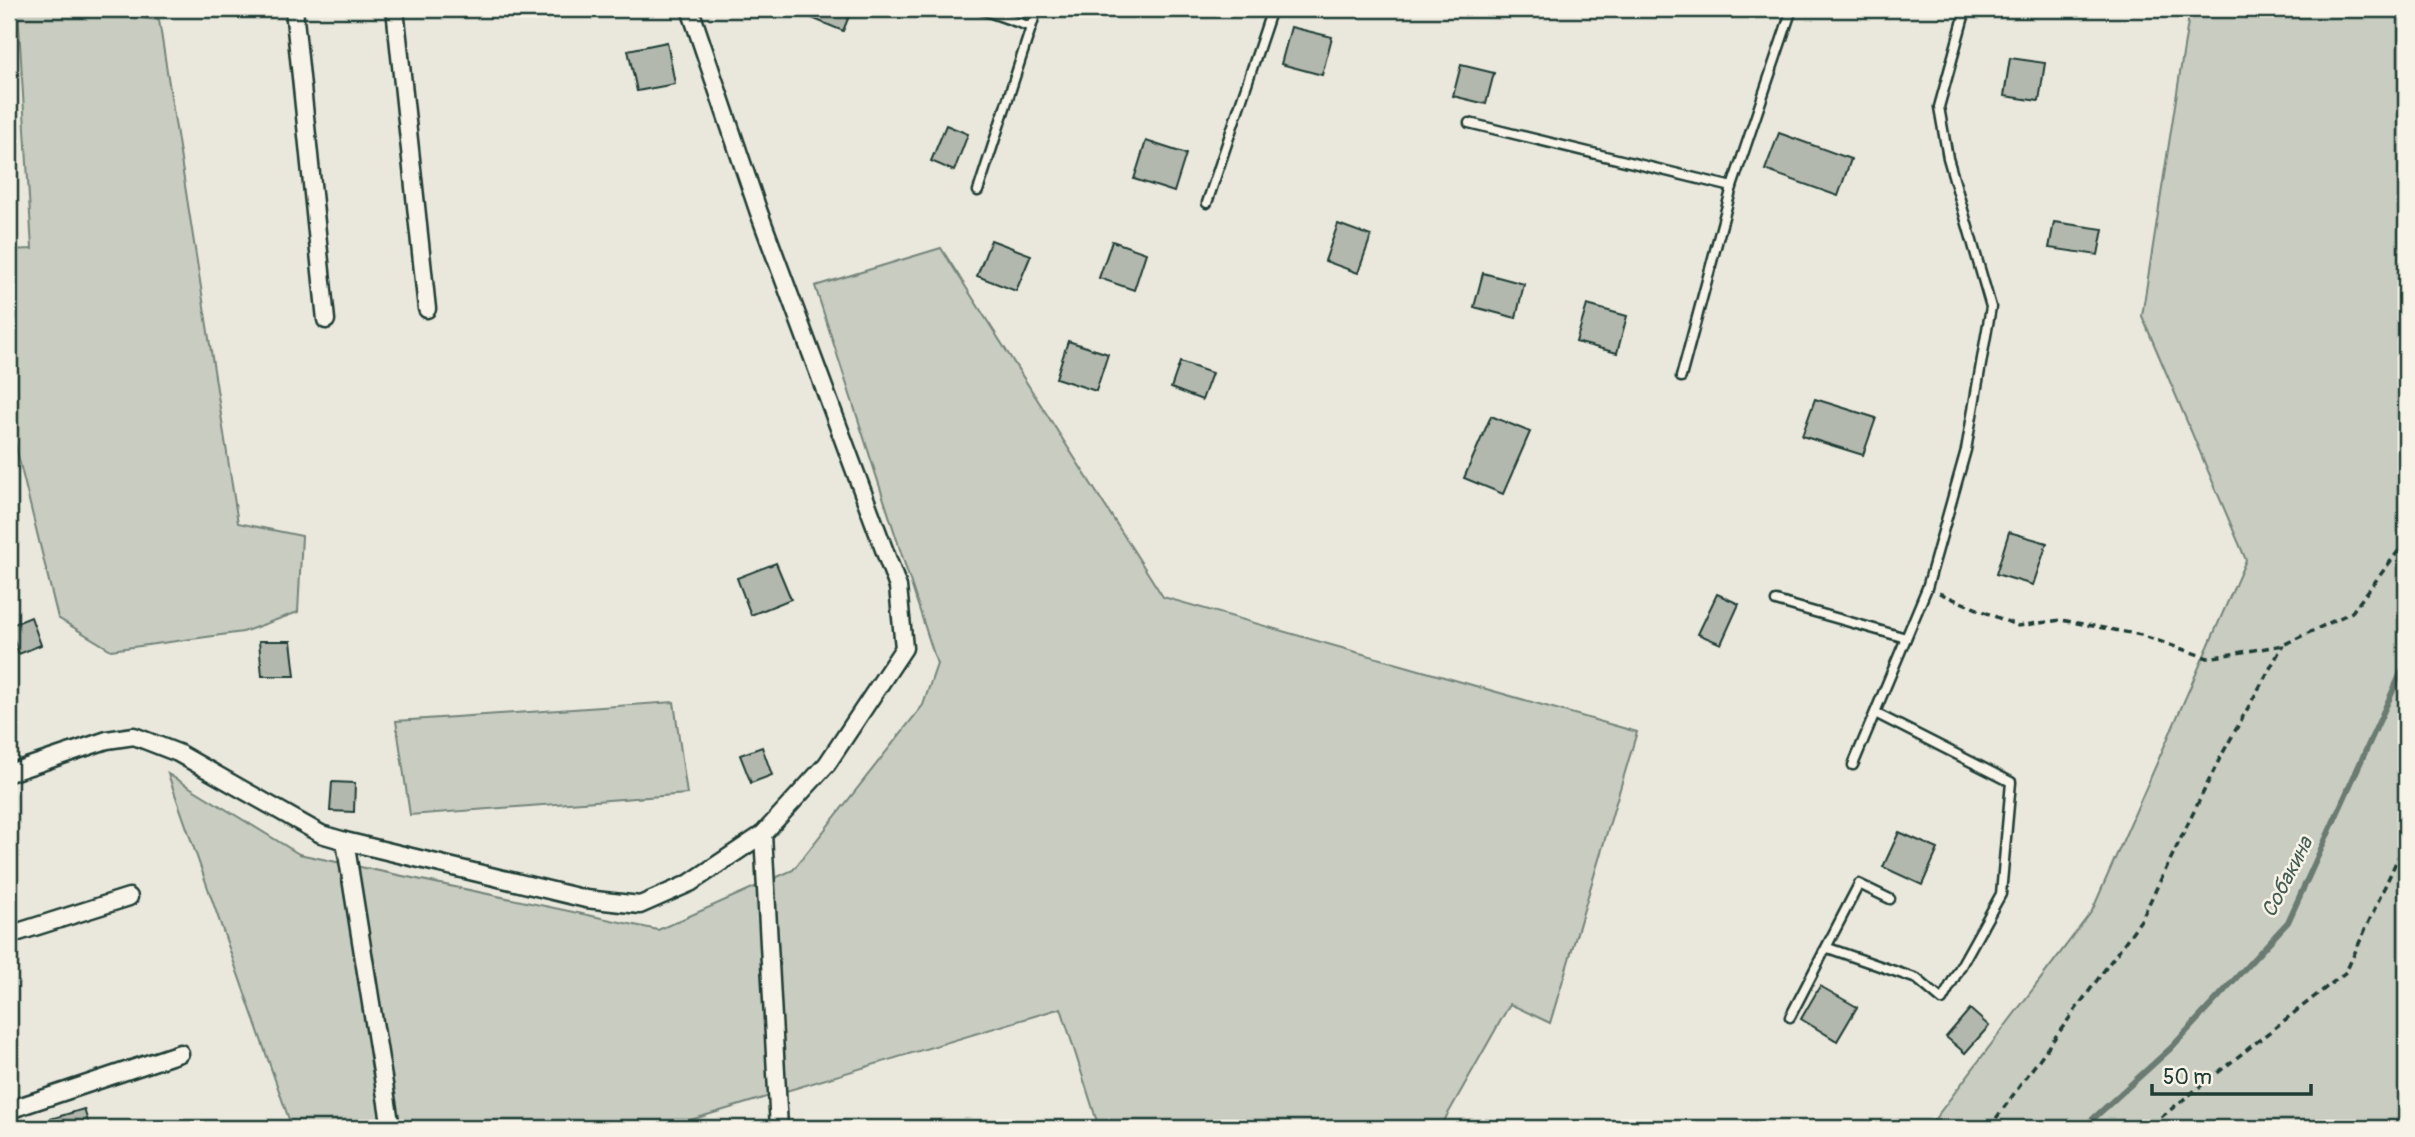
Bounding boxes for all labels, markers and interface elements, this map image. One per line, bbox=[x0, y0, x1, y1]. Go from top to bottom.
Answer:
water label: Собакина bbox=[2256, 831, 2320, 922]
scale bar bbox=[2152, 1053, 2312, 1097]
text: 50 m bbox=[2163, 1064, 2212, 1091]

